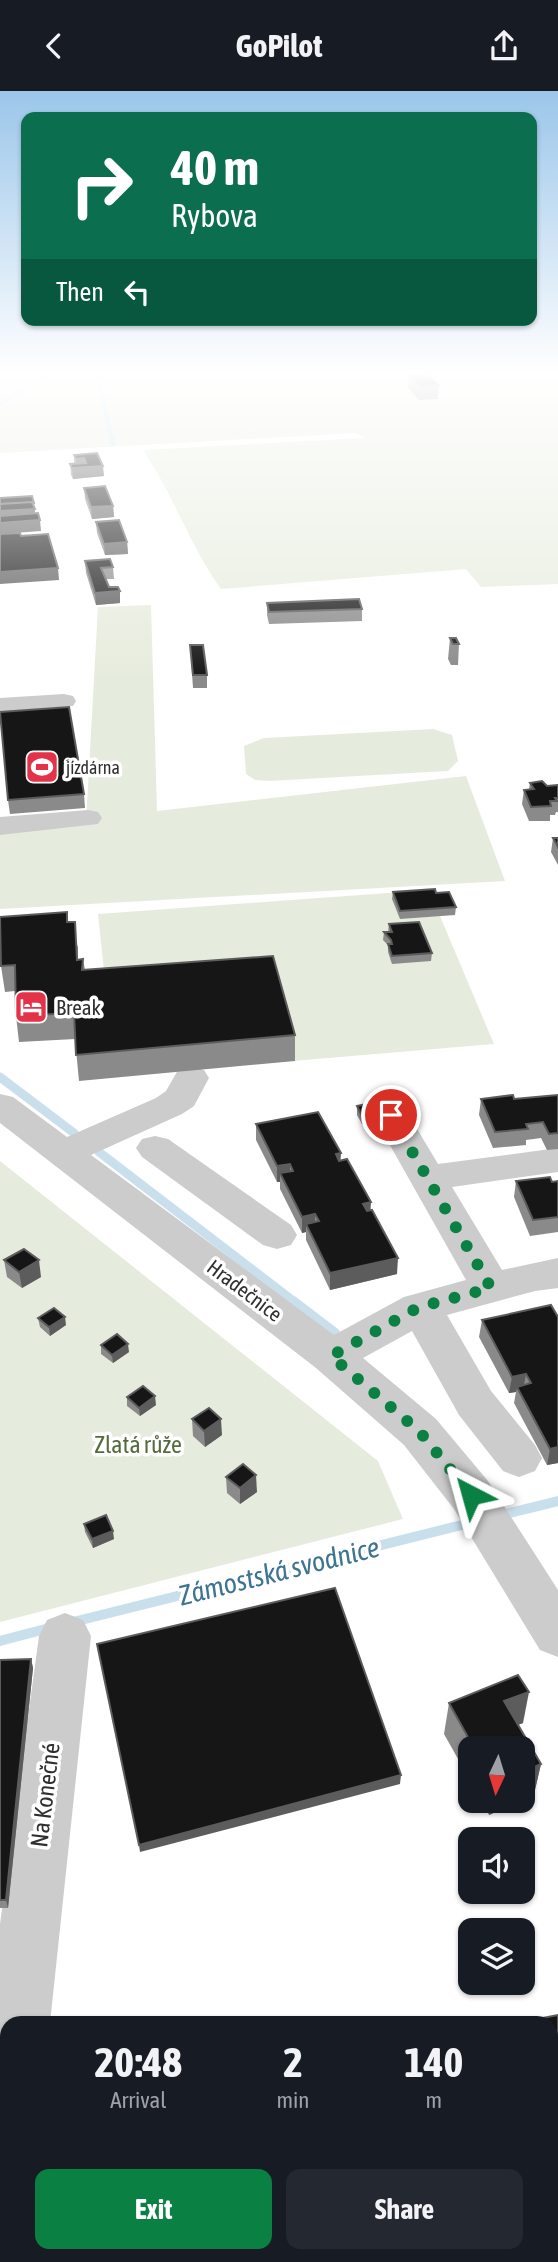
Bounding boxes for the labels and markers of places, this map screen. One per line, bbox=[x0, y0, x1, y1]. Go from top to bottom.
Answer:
sports icon: jízdárna bbox=[23, 748, 61, 786]
place label: jízdárna bbox=[65, 757, 120, 778]
hotel icon: Break bbox=[12, 988, 50, 1026]
place label: Break bbox=[56, 995, 101, 1019]
pin bbox=[361, 1085, 421, 1145]

